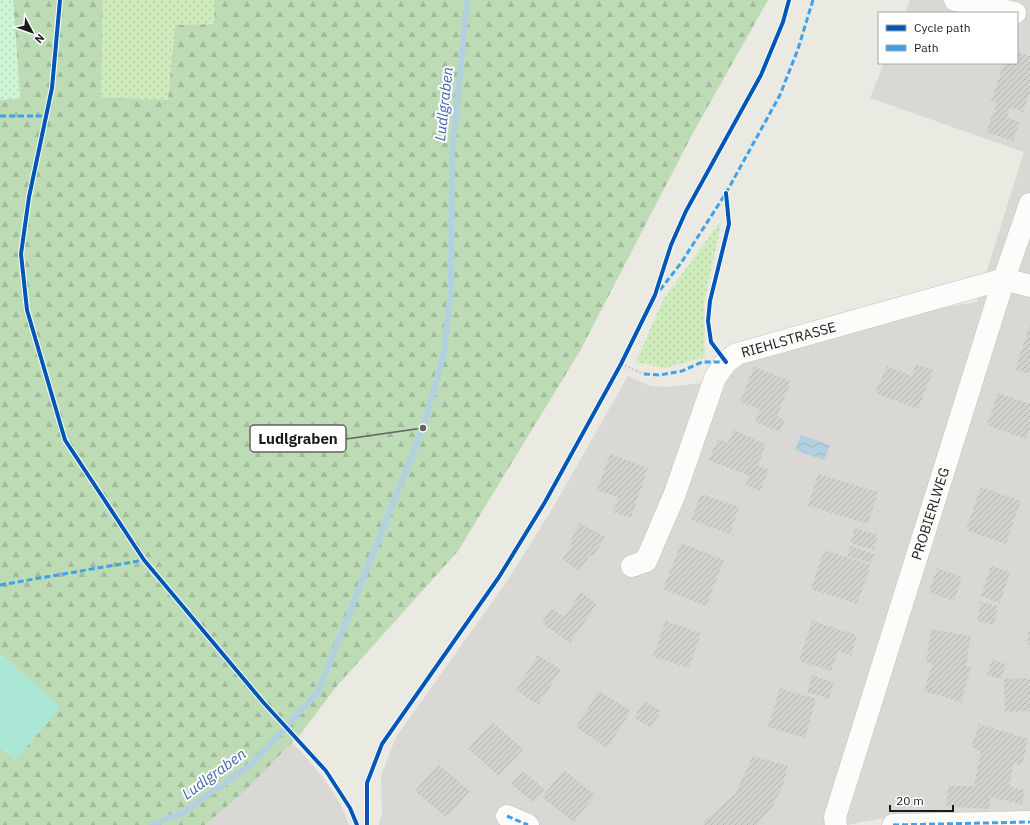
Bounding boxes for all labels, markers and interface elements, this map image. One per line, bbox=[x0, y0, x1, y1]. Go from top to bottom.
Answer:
north arrow bbox=[12, 12, 52, 52]
legend bbox=[878, 12, 1018, 64]
text: Cycle path bbox=[914, 20, 971, 35]
text: N bbox=[32, 31, 47, 46]
text: Path bbox=[914, 40, 939, 55]
water label: Ludlgraben bbox=[430, 66, 457, 142]
street label: RIEHLSTRASSE bbox=[739, 318, 838, 361]
callout: Ludlgraben bbox=[250, 425, 346, 452]
text: Ludlgraben bbox=[258, 429, 338, 448]
street label: PROBIERLWEG bbox=[907, 465, 953, 562]
water label: Ludlgraben bbox=[178, 744, 249, 803]
scale bar bbox=[890, 787, 953, 813]
text: 20 m bbox=[896, 793, 924, 808]

